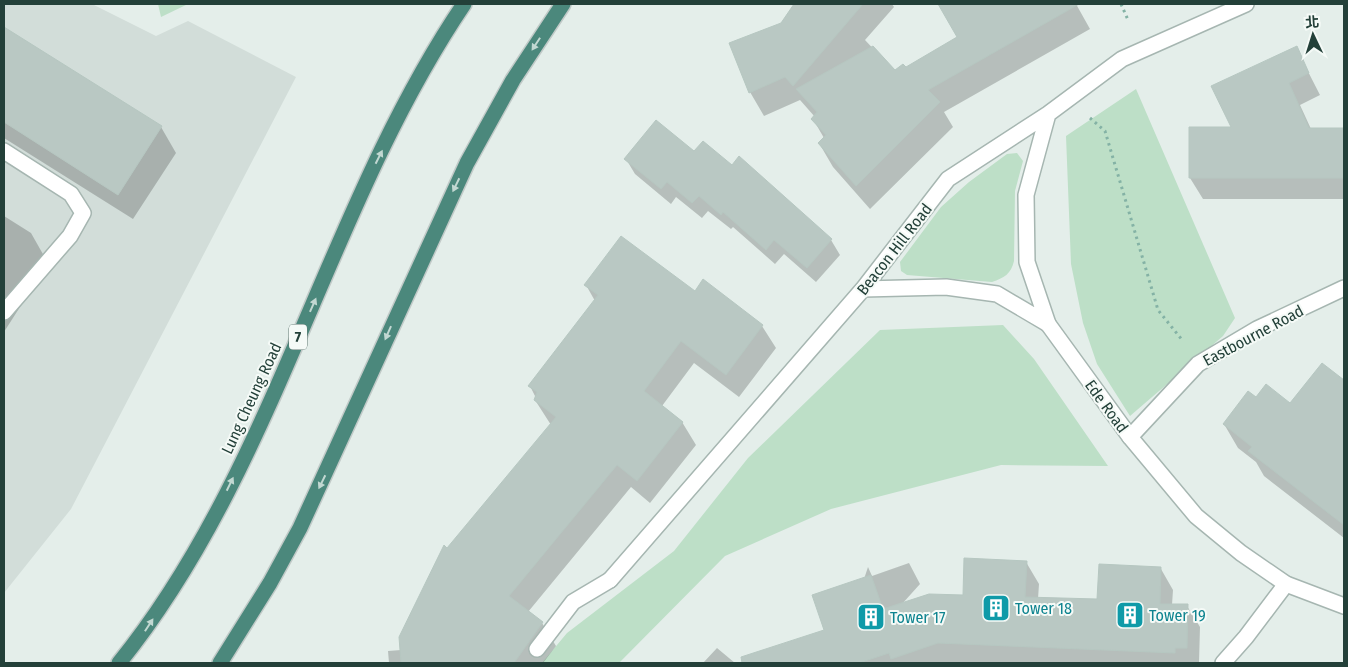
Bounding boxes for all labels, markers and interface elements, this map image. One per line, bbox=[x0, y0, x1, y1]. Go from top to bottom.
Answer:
north arrow bbox=[1288, 10, 1338, 60]
text: 北 bbox=[1305, 14, 1320, 31]
one-way arrow bbox=[531, 37, 541, 51]
one-way arrow bbox=[375, 149, 383, 164]
one-way arrow bbox=[452, 178, 460, 193]
street label: Beacon Hill Road bbox=[853, 200, 936, 299]
one-way arrow bbox=[309, 298, 317, 312]
street label: Eastbourne Road bbox=[1200, 301, 1307, 370]
road number: 7 bbox=[289, 324, 307, 350]
one-way arrow bbox=[384, 326, 392, 340]
street label: Lung Cheung Road bbox=[217, 340, 286, 457]
street label: Ede Road bbox=[1081, 376, 1132, 436]
one-way arrow bbox=[318, 474, 326, 489]
one-way arrow bbox=[227, 477, 235, 491]
building icon: Tower 18 bbox=[981, 593, 1011, 623]
place label: Tower 18 bbox=[1015, 599, 1072, 618]
building icon: Tower 19 bbox=[1115, 600, 1145, 630]
building icon: Tower 17 bbox=[856, 602, 886, 632]
place label: Tower 19 bbox=[1149, 606, 1206, 625]
place label: Tower 17 bbox=[890, 608, 946, 627]
one-way arrow bbox=[144, 618, 154, 631]

